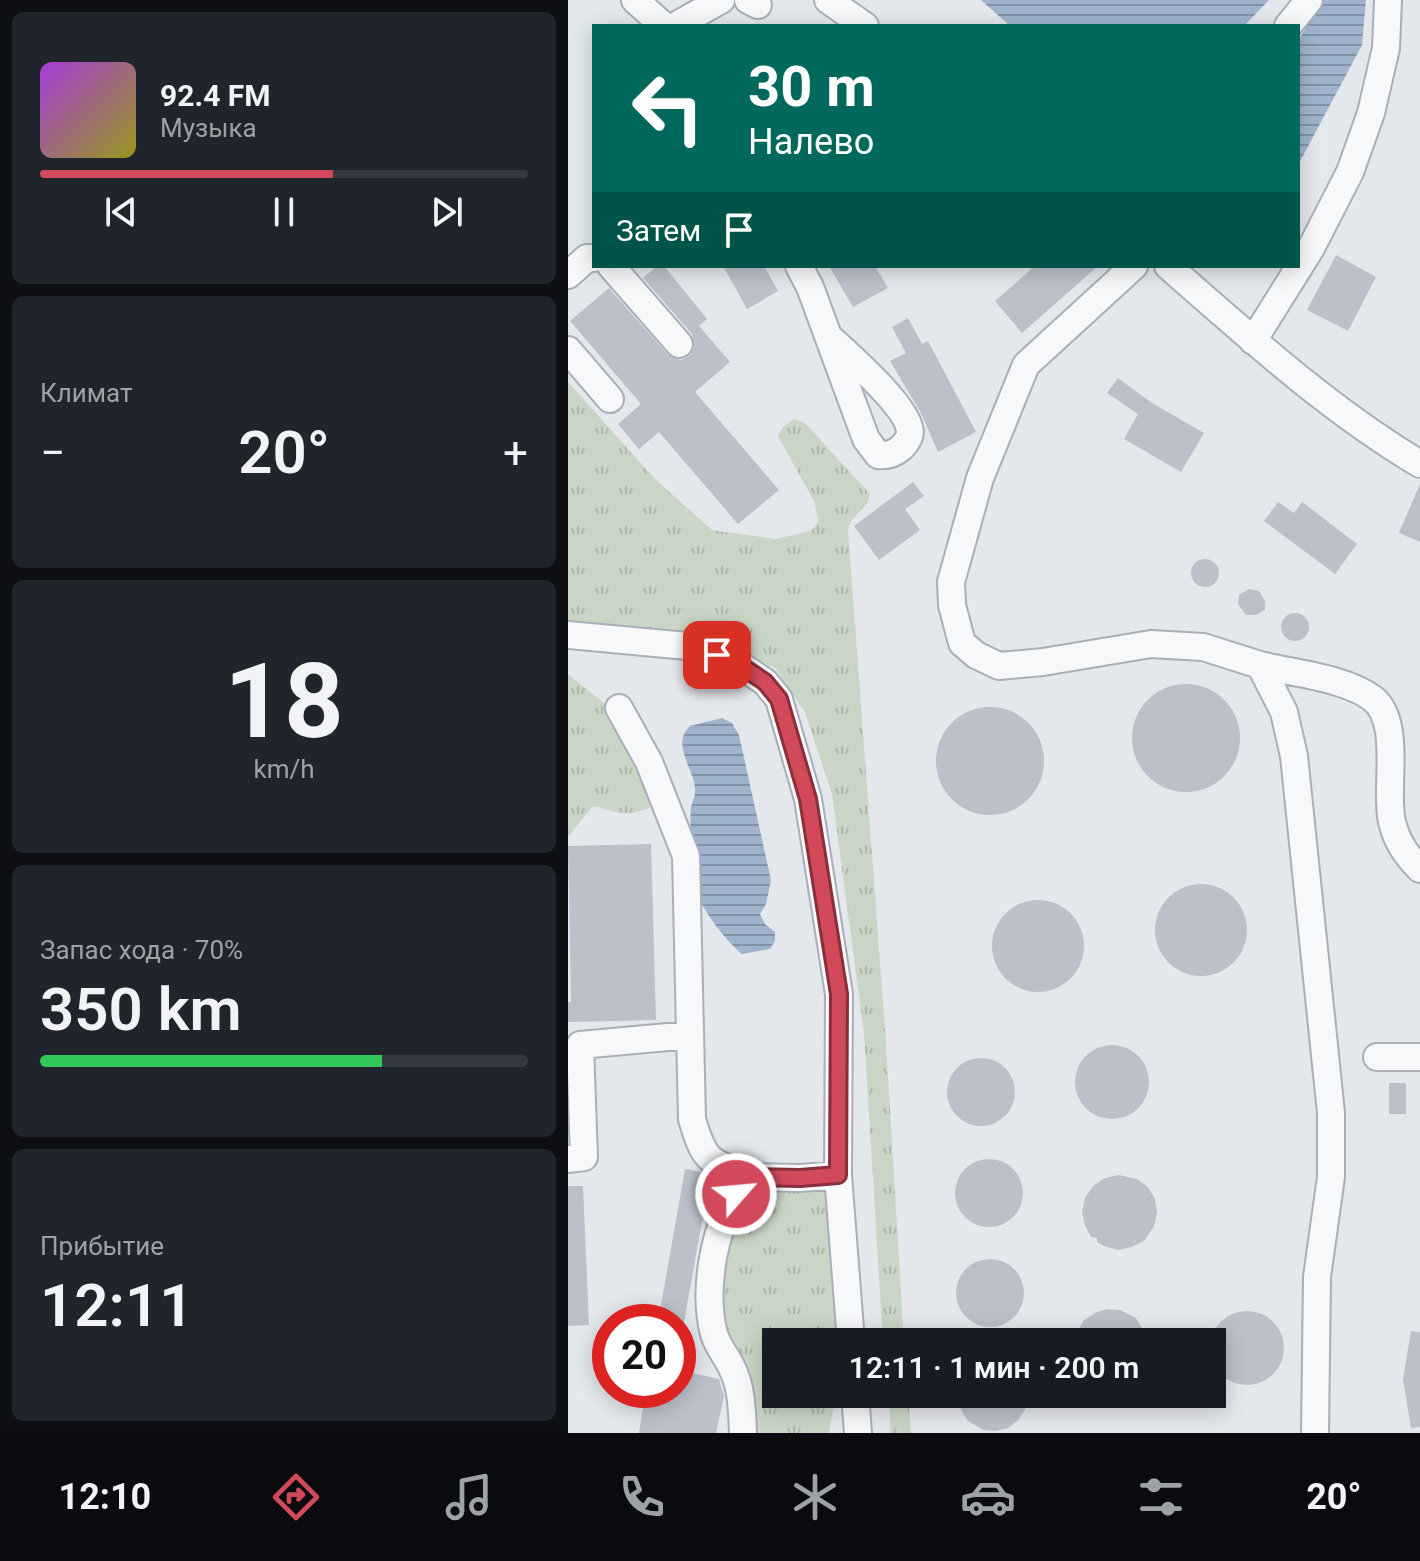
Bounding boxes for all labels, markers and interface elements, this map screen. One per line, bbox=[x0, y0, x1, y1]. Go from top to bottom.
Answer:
text: 30 m bbox=[748, 54, 875, 120]
icon: left bbox=[616, 56, 720, 160]
text: 92.4 FM bbox=[160, 78, 271, 113]
text: Музыка bbox=[160, 113, 257, 143]
text: Налево bbox=[748, 121, 874, 163]
icon: previous bbox=[99, 190, 143, 234]
icon: pause bbox=[262, 190, 306, 234]
icon: next bbox=[425, 190, 469, 234]
icon: arrive bbox=[717, 208, 761, 252]
text: Затем bbox=[616, 213, 701, 248]
text: Климат bbox=[40, 378, 132, 408]
text: 20° bbox=[238, 417, 330, 488]
text: − bbox=[40, 427, 65, 479]
text: + bbox=[503, 427, 528, 479]
pin bbox=[683, 621, 751, 689]
icon: arrive bbox=[695, 633, 739, 677]
text: 18 bbox=[224, 641, 344, 762]
text: km/h bbox=[253, 754, 315, 784]
text: Запас хода · 70% bbox=[40, 935, 243, 965]
text: 350 km bbox=[40, 974, 242, 1045]
position arrow bbox=[694, 1152, 778, 1236]
text: Прибытие bbox=[40, 1231, 164, 1261]
text: 12:11 bbox=[40, 1270, 193, 1341]
speed limit sign: 20 bbox=[592, 1304, 696, 1408]
text: 12:11 · 1 мин · 200 m bbox=[849, 1350, 1139, 1385]
icon: directions bbox=[268, 1469, 324, 1525]
icon: music bbox=[441, 1469, 497, 1525]
icon: phone bbox=[614, 1469, 670, 1525]
icon: climate bbox=[787, 1469, 843, 1525]
icon: car bbox=[960, 1469, 1016, 1525]
icon: filters bbox=[1133, 1469, 1189, 1525]
text: 12:10 bbox=[58, 1476, 151, 1518]
text: 20° bbox=[1306, 1476, 1361, 1518]

